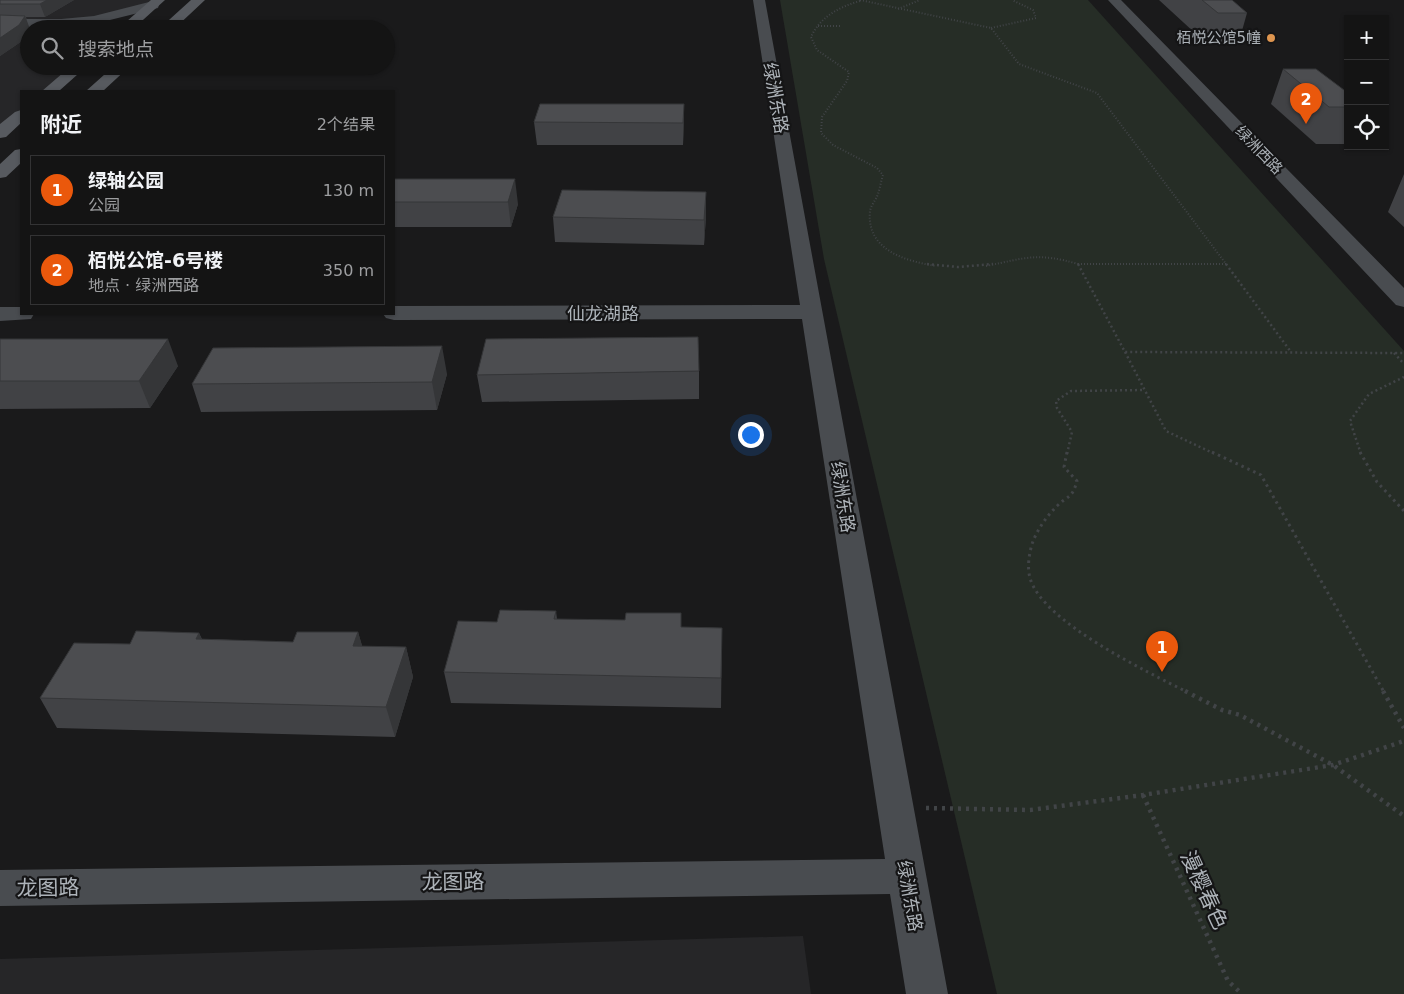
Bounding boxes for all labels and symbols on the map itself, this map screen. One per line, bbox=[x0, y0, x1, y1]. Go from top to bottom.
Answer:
place label: 栢悦公馆5幢 bbox=[1176, 29, 1261, 47]
marker: 栢悦公馆5幢 bbox=[1265, 32, 1277, 44]
street label: 绿洲东路 bbox=[759, 61, 793, 135]
pin: 2 bbox=[1290, 83, 1322, 124]
street label: 绿洲西路 bbox=[1232, 122, 1286, 178]
street label: 仙龙湖路 bbox=[567, 303, 639, 324]
your location bbox=[738, 422, 764, 448]
street label: 绿洲东路 bbox=[827, 460, 859, 534]
pin: 1 bbox=[1146, 631, 1178, 672]
street label: 漫樱春色 bbox=[1175, 847, 1233, 933]
street label: 绿洲东路 bbox=[893, 859, 927, 933]
street label: 龙图路 bbox=[421, 869, 485, 895]
street label: 龙图路 bbox=[16, 875, 80, 901]

